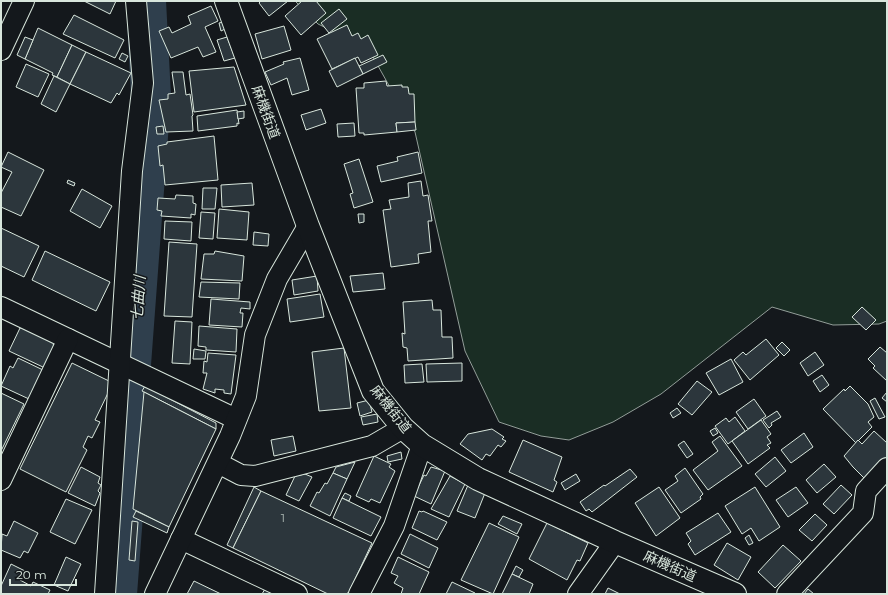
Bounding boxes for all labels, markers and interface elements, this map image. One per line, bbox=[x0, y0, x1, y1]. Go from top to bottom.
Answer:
street label: 麻機街道 bbox=[248, 83, 284, 141]
water label: 七曲川 bbox=[127, 273, 149, 321]
street label: 麻機街道 bbox=[367, 381, 415, 437]
house number: 1 bbox=[281, 510, 285, 525]
street label: 麻機街道 bbox=[641, 546, 699, 586]
scale bar bbox=[10, 561, 76, 587]
text: 20 m bbox=[16, 567, 47, 582]

